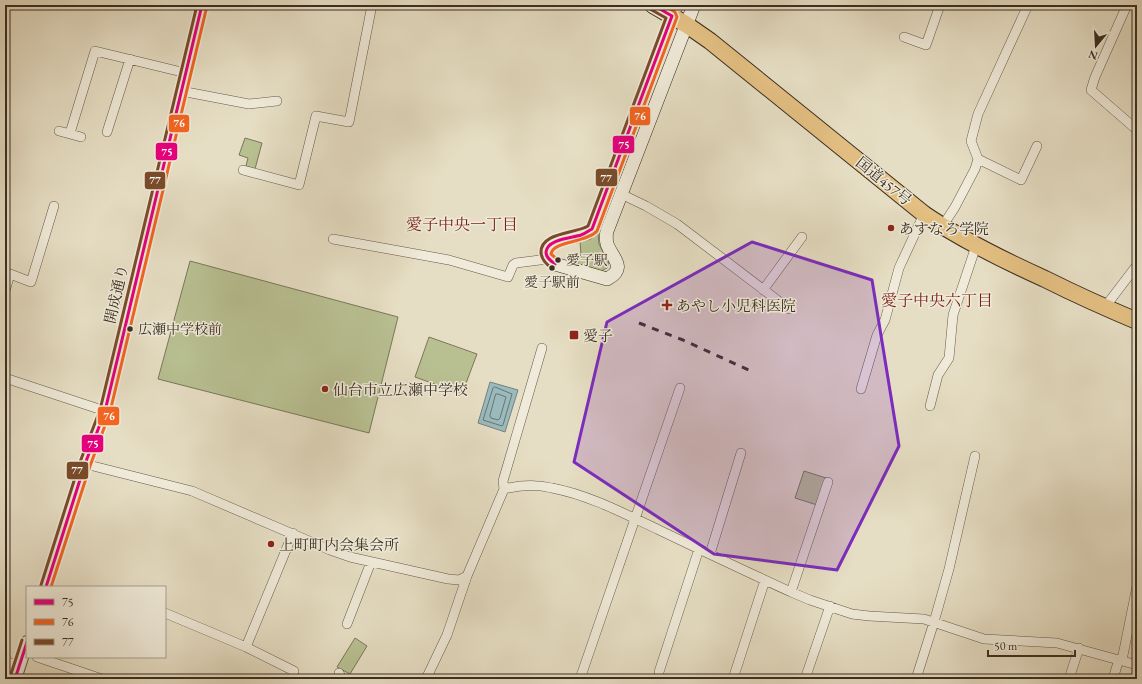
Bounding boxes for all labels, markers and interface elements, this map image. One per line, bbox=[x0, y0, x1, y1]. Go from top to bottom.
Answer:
north arrow bbox=[1076, 26, 1116, 66]
text: N bbox=[1086, 47, 1099, 64]
line badge: 76 bbox=[629, 106, 651, 126]
text: 76 bbox=[634, 109, 646, 123]
line badge: 76 bbox=[168, 114, 190, 133]
text: 76 bbox=[173, 116, 185, 130]
line badge: 75 bbox=[612, 135, 635, 154]
text: 75 bbox=[618, 138, 630, 152]
line badge: 75 bbox=[155, 142, 178, 161]
text: 75 bbox=[161, 145, 173, 159]
street label: 国道457号 bbox=[852, 153, 916, 209]
line badge: 77 bbox=[595, 168, 618, 187]
line badge: 77 bbox=[144, 171, 166, 190]
text: 77 bbox=[600, 171, 612, 185]
text: 77 bbox=[149, 173, 161, 187]
district label: 愛子中央一丁目 bbox=[406, 214, 518, 235]
place label: あすなろ学院 bbox=[899, 219, 989, 238]
marker: あすなろ学院 bbox=[886, 223, 896, 233]
place label: 愛子駅 bbox=[566, 251, 608, 269]
marker: 愛子駅 bbox=[553, 255, 563, 265]
street label: 開成通り bbox=[100, 263, 132, 325]
marker: 愛子駅前 bbox=[547, 263, 557, 273]
place label: 愛子駅前 bbox=[524, 273, 580, 291]
district label: 愛子中央六丁目 bbox=[881, 290, 993, 311]
place label: あやし小児科医院 bbox=[676, 296, 796, 315]
marker: あやし小児科医院 bbox=[661, 299, 673, 311]
place label: 広瀬中学校前 bbox=[138, 320, 222, 338]
marker: 広瀬中学校前 bbox=[125, 324, 135, 334]
place label: 愛子 bbox=[583, 326, 613, 345]
marker: 愛子 bbox=[568, 329, 580, 341]
place label: 仙台市立広瀬中学校 bbox=[333, 380, 468, 399]
marker: 仙台市立広瀬中学校 bbox=[320, 384, 330, 394]
line badge: 76 bbox=[97, 406, 120, 426]
text: 76 bbox=[103, 409, 115, 423]
line badge: 75 bbox=[81, 434, 104, 453]
text: 75 bbox=[87, 437, 99, 451]
line badge: 77 bbox=[66, 461, 89, 480]
text: 77 bbox=[71, 463, 83, 477]
place label: 上町町内会集会所 bbox=[279, 535, 399, 554]
marker: 上町町内会集会所 bbox=[266, 539, 276, 549]
legend bbox=[26, 586, 166, 658]
text: 75 bbox=[62, 594, 74, 610]
text: 76 bbox=[62, 614, 74, 630]
scale bar bbox=[988, 632, 1075, 658]
text: 77 bbox=[62, 634, 74, 650]
text: 50 m bbox=[994, 638, 1018, 654]

